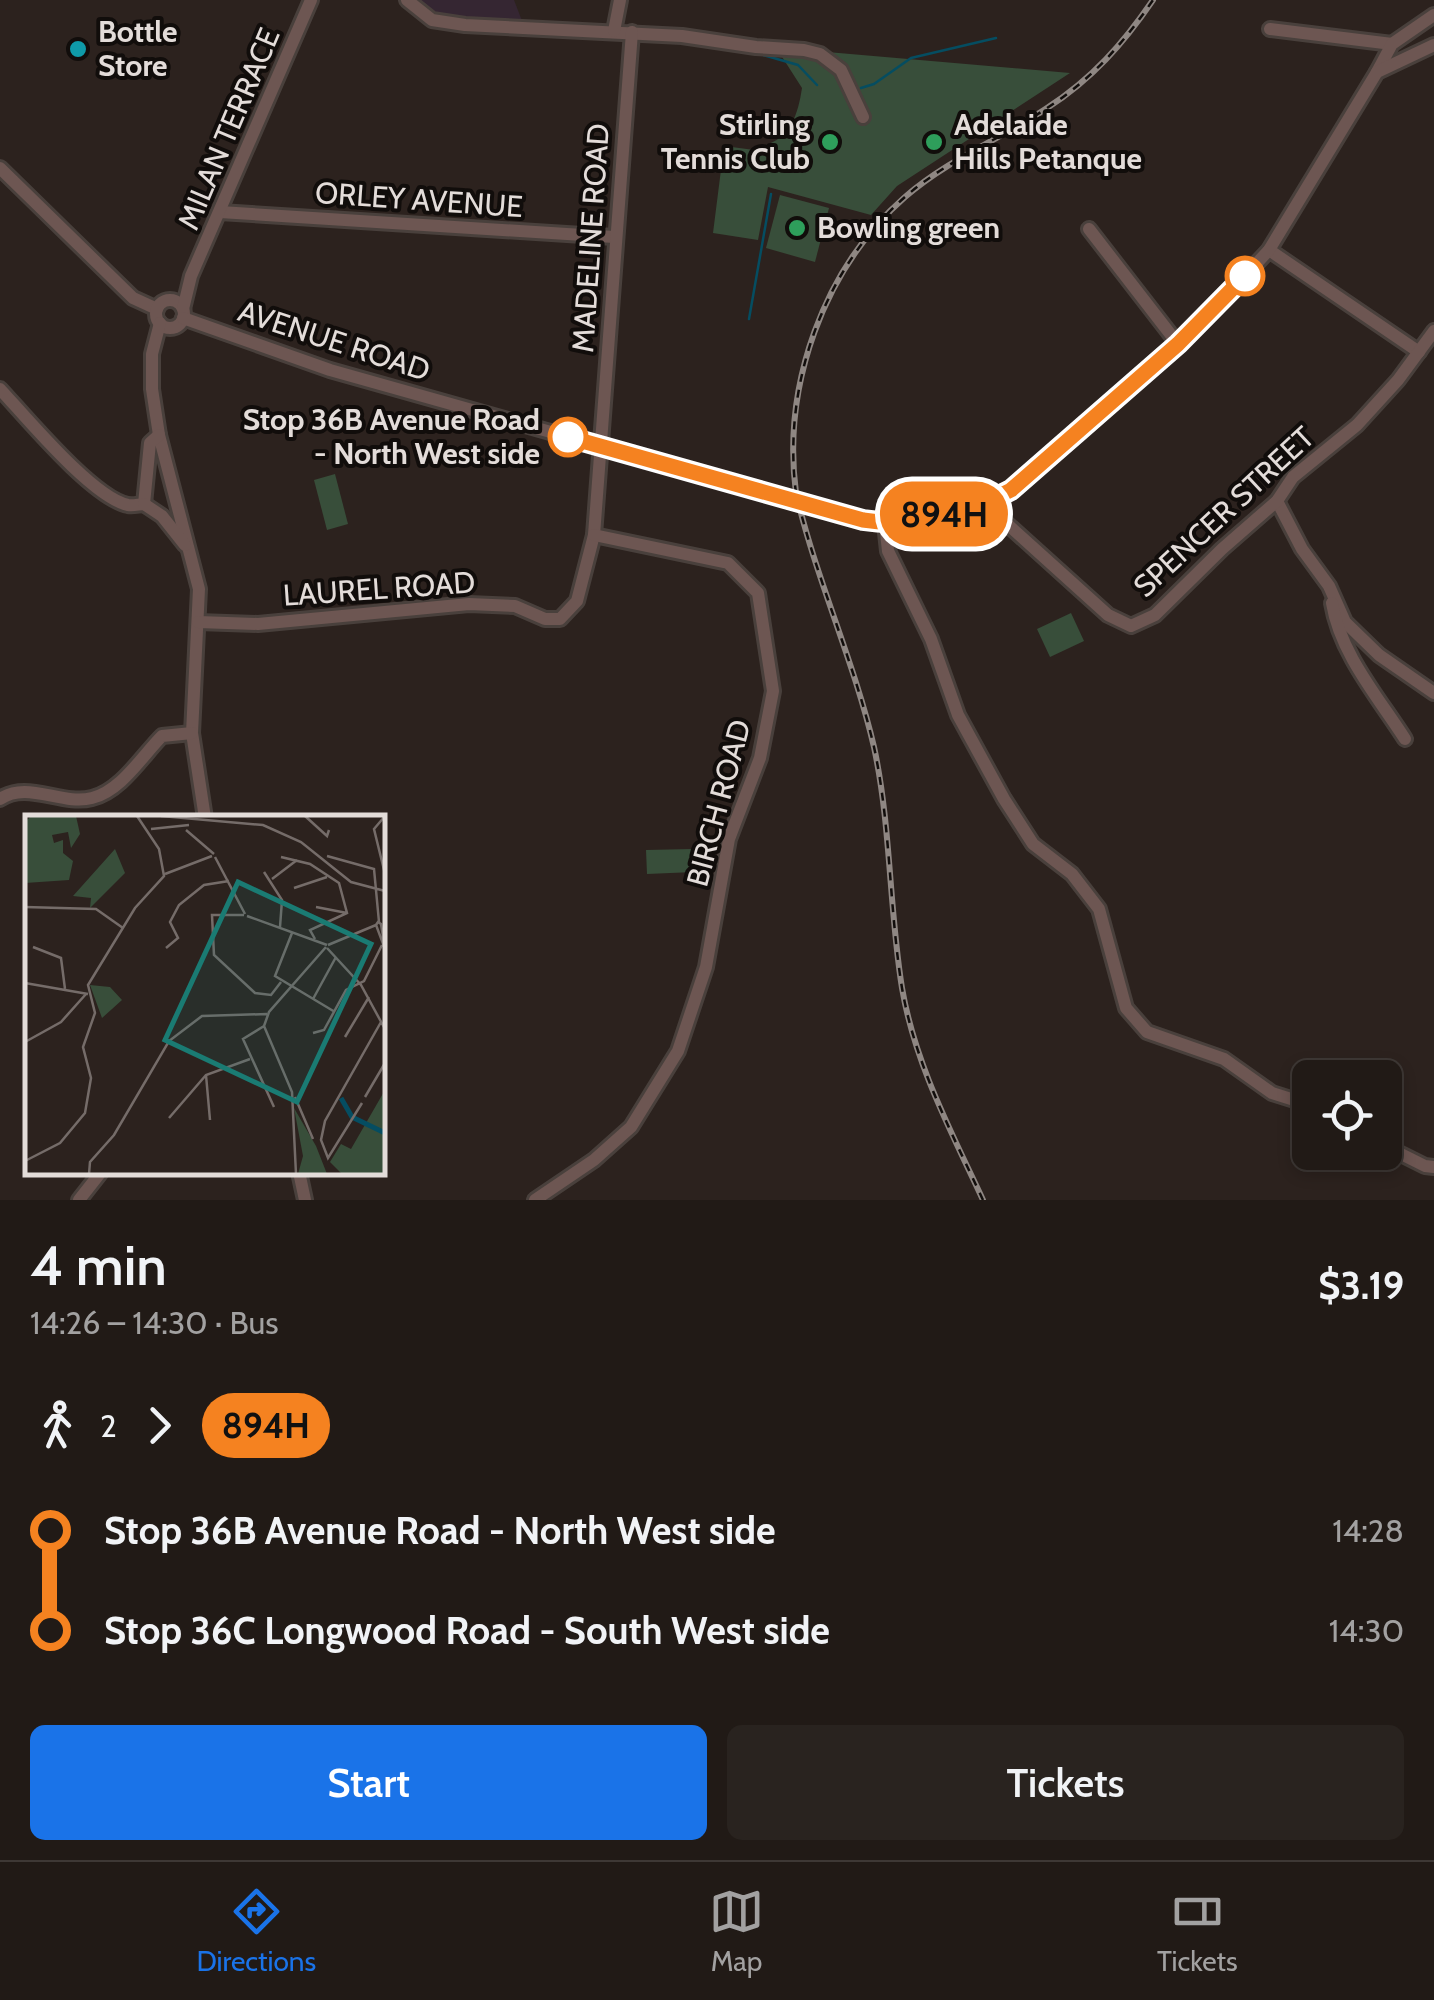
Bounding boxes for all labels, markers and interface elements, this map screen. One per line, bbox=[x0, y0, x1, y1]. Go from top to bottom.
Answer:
place label: Bottle Store bbox=[98, 13, 178, 84]
street label: MILAN TERRACE bbox=[169, 22, 288, 235]
marker: Bottle Store bbox=[67, 38, 89, 60]
place label: Stirling Tennis Club bbox=[661, 106, 810, 177]
place label: Adelaide Hills Petanque bbox=[954, 106, 1142, 177]
street label: MADELINE ROAD bbox=[564, 122, 617, 354]
marker: Stirling Tennis Club bbox=[819, 131, 841, 153]
marker: Adelaide Hills Petanque bbox=[923, 131, 945, 153]
street label: ORLEY AVENUE bbox=[314, 174, 524, 225]
place label: Bowling green bbox=[817, 209, 1000, 246]
marker: Bowling green bbox=[786, 217, 808, 239]
unlabelled marker bbox=[1226, 257, 1264, 295]
street label: AVENUE ROAD bbox=[234, 292, 435, 389]
place label: Stop 36B Avenue Road - North West side bbox=[243, 401, 540, 472]
marker: Stop 36B Avenue Road - North West side bbox=[549, 418, 587, 456]
street label: SPENCER STREET bbox=[1126, 419, 1322, 605]
line badge: 894H bbox=[874, 482, 1014, 546]
text: 894H bbox=[900, 493, 988, 536]
street label: LAUREL ROAD bbox=[282, 563, 476, 614]
street label: BIRCH ROAD bbox=[678, 715, 759, 890]
inset map bbox=[25, 815, 385, 1175]
map controls bbox=[1292, 1060, 1402, 1170]
button: locate bbox=[1292, 1060, 1402, 1170]
text: 4 min bbox=[30, 1232, 167, 1299]
text: $3.19 bbox=[1318, 1262, 1404, 1309]
text: 14:26 – 14:30 · Bus bbox=[30, 1303, 279, 1342]
icon: walk bbox=[30, 1398, 85, 1453]
icon: forward bbox=[132, 1398, 187, 1453]
text: 894H bbox=[222, 1404, 310, 1447]
text: 2 bbox=[100, 1406, 117, 1445]
text: Stop 36B Avenue Road - North West side bbox=[104, 1507, 775, 1554]
text: 14:28 bbox=[1332, 1511, 1404, 1550]
text: Stop 36C Longwood Road - South West side bbox=[104, 1607, 830, 1654]
text: 14:30 bbox=[1329, 1611, 1404, 1650]
button: Start bbox=[30, 1725, 707, 1840]
button: Tickets bbox=[727, 1725, 1404, 1840]
tab: Directions bbox=[196, 1884, 316, 1978]
tab: Map bbox=[709, 1884, 764, 1978]
tab: Tickets bbox=[1157, 1884, 1238, 1978]

